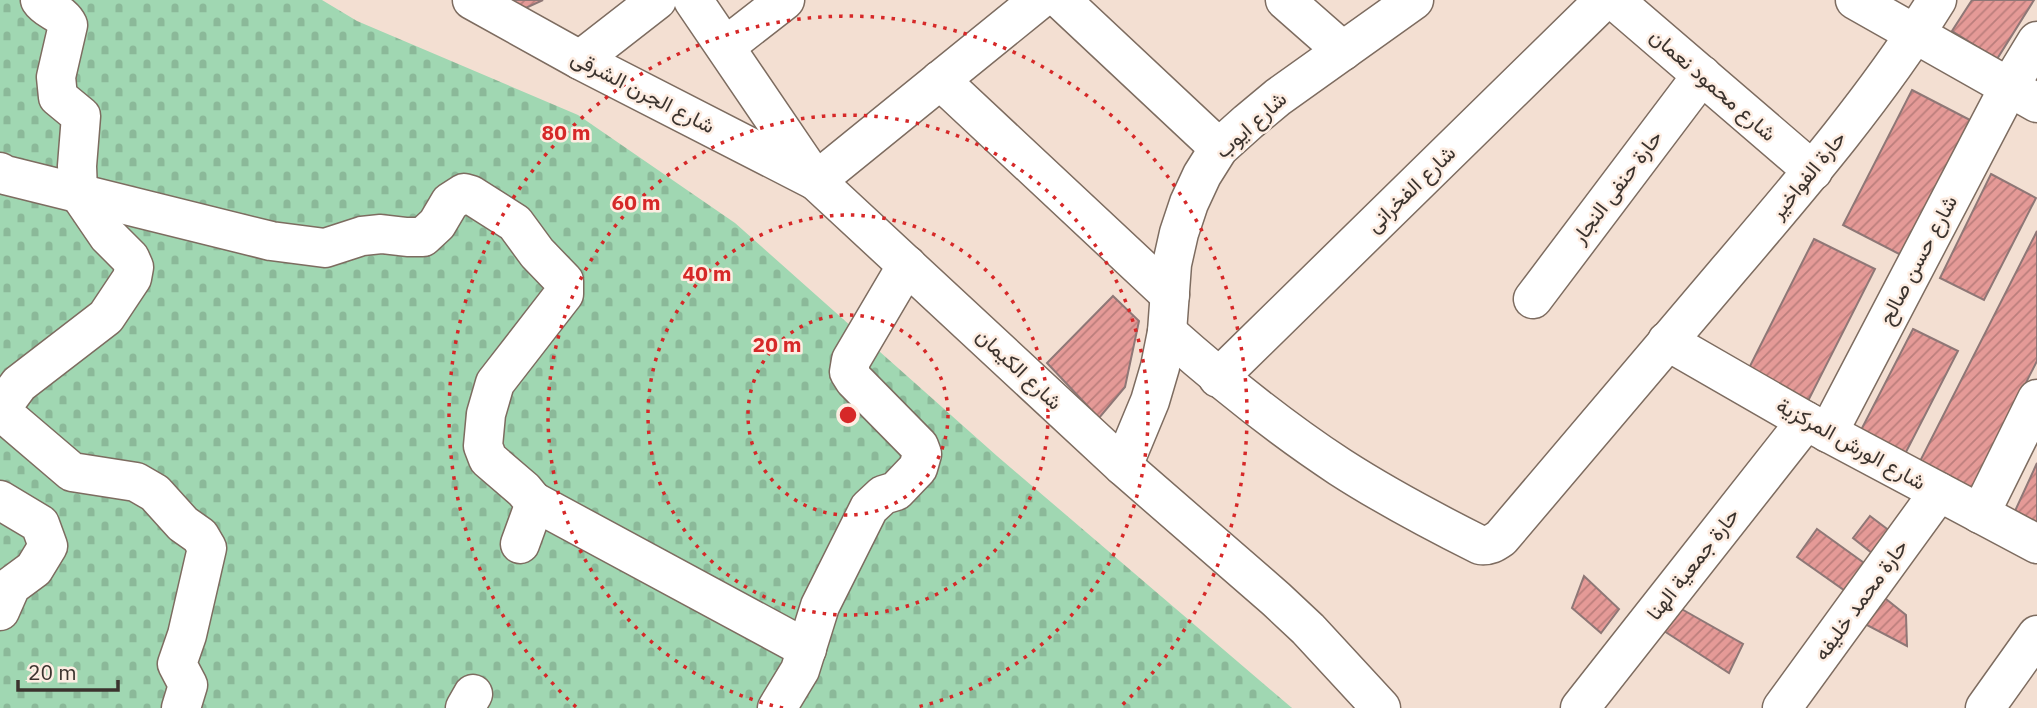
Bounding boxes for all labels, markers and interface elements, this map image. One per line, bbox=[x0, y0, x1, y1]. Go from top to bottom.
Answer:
street label: شارع محمود نعمان bbox=[1644, 22, 1783, 148]
street label: شارع الجرن الشرقى bbox=[566, 43, 720, 140]
street label: شارع ايوب bbox=[1208, 85, 1293, 165]
text: 80 m bbox=[542, 118, 590, 146]
street label: حارة حنفى النجار bbox=[1564, 124, 1668, 250]
street label: حارة الفواخير bbox=[1762, 124, 1851, 225]
street label: شارع الفخرانى bbox=[1360, 139, 1462, 239]
text: 60 m bbox=[612, 188, 660, 216]
street label: شارع حسن صالح bbox=[1871, 190, 1964, 330]
text: 40 m bbox=[683, 259, 731, 287]
street label: شارع الكيمان bbox=[970, 321, 1069, 416]
text: 20 m bbox=[753, 330, 801, 358]
street label: شارع الورش المركزية bbox=[1771, 390, 1931, 497]
centre of rings bbox=[836, 403, 860, 427]
street label: حارة جمعية الهنا bbox=[1640, 501, 1745, 625]
street label: حارة محمد خليفه bbox=[1807, 533, 1914, 666]
scale bar bbox=[18, 648, 117, 692]
text: 20 m bbox=[28, 658, 77, 686]

